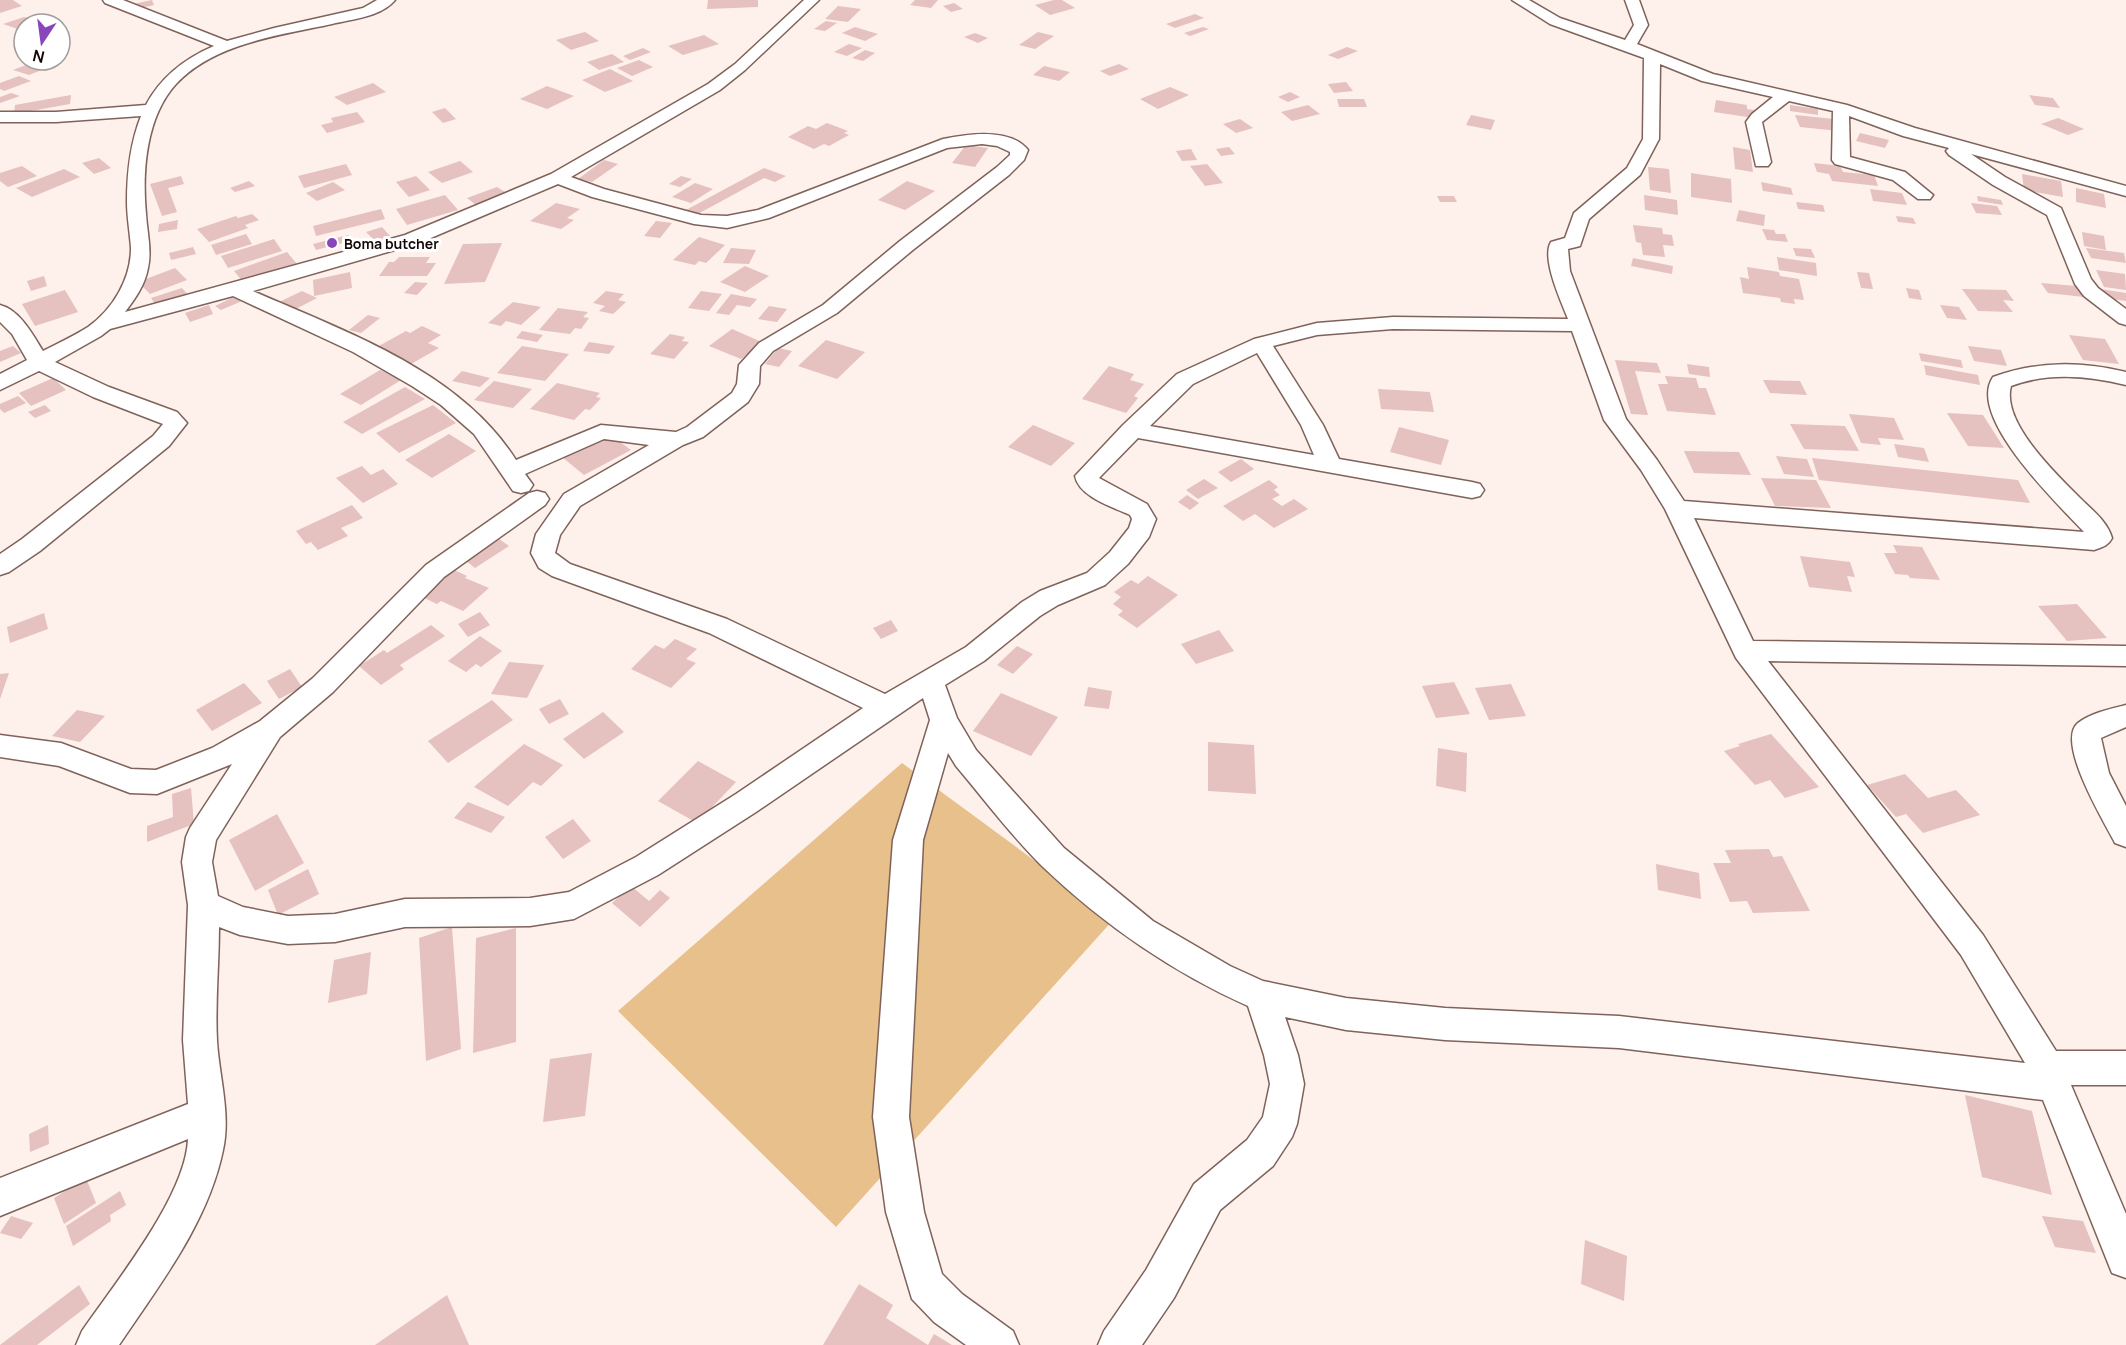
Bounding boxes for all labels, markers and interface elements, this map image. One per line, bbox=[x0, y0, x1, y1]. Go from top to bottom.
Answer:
north arrow bbox=[12, 12, 72, 72]
text: N bbox=[31, 45, 47, 69]
place label: Boma butcher bbox=[344, 234, 439, 253]
marker: Boma butcher bbox=[325, 236, 339, 250]

